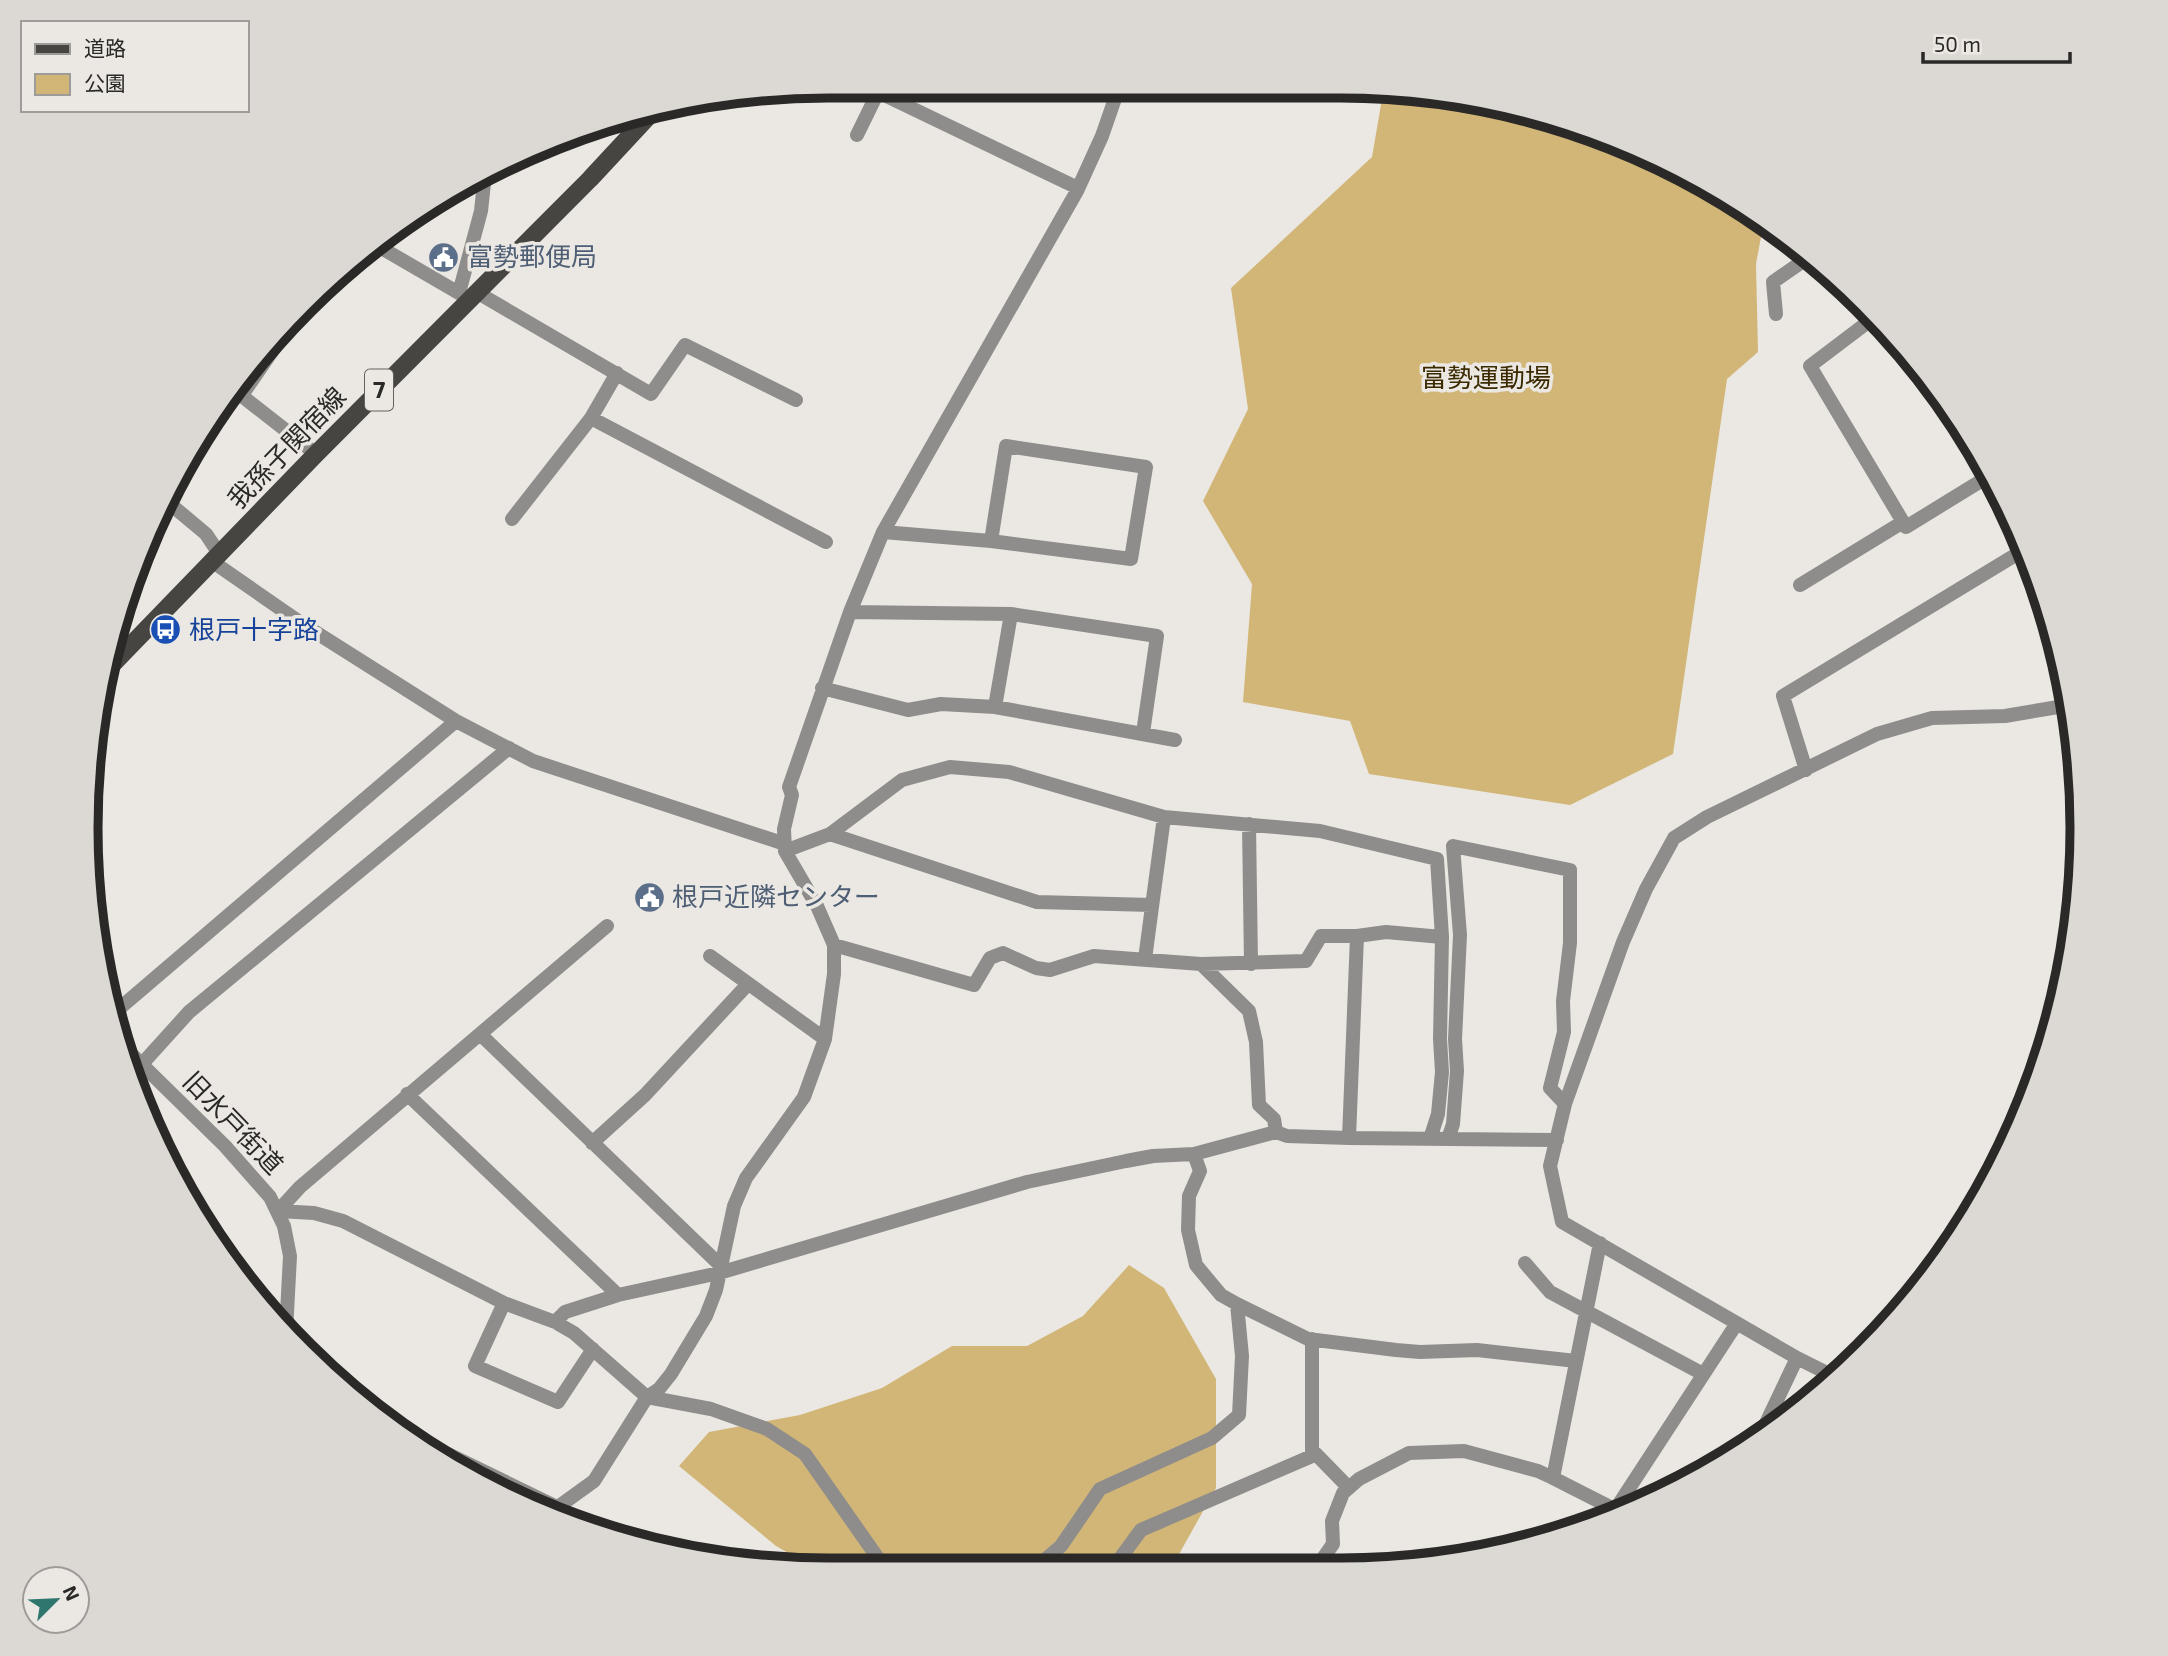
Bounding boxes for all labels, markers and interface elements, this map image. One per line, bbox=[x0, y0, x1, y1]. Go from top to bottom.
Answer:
legend bbox=[21, 21, 248, 112]
scale bar bbox=[1923, 21, 2070, 65]
text: 50 m bbox=[1934, 31, 1981, 56]
text: 道路 bbox=[84, 35, 126, 60]
text: 公園 bbox=[84, 70, 126, 95]
public building icon: 富勢郵便局 bbox=[427, 240, 461, 274]
place label: 富勢郵便局 bbox=[467, 240, 597, 271]
park label: 富勢運動場 bbox=[1421, 361, 1551, 392]
road number: 7 bbox=[365, 370, 393, 410]
street label: 我孫子関宿線 bbox=[221, 380, 351, 514]
bus stop icon: 根戸十字路 bbox=[149, 613, 183, 647]
place label: 根戸十字路 bbox=[189, 613, 319, 644]
public building icon: 根戸近隣センター bbox=[632, 880, 666, 914]
place label: 根戸近隣センター bbox=[672, 880, 880, 911]
street label: 旧水戸街道 bbox=[178, 1064, 290, 1179]
north arrow bbox=[21, 1565, 91, 1635]
text: N bbox=[59, 1582, 85, 1604]

